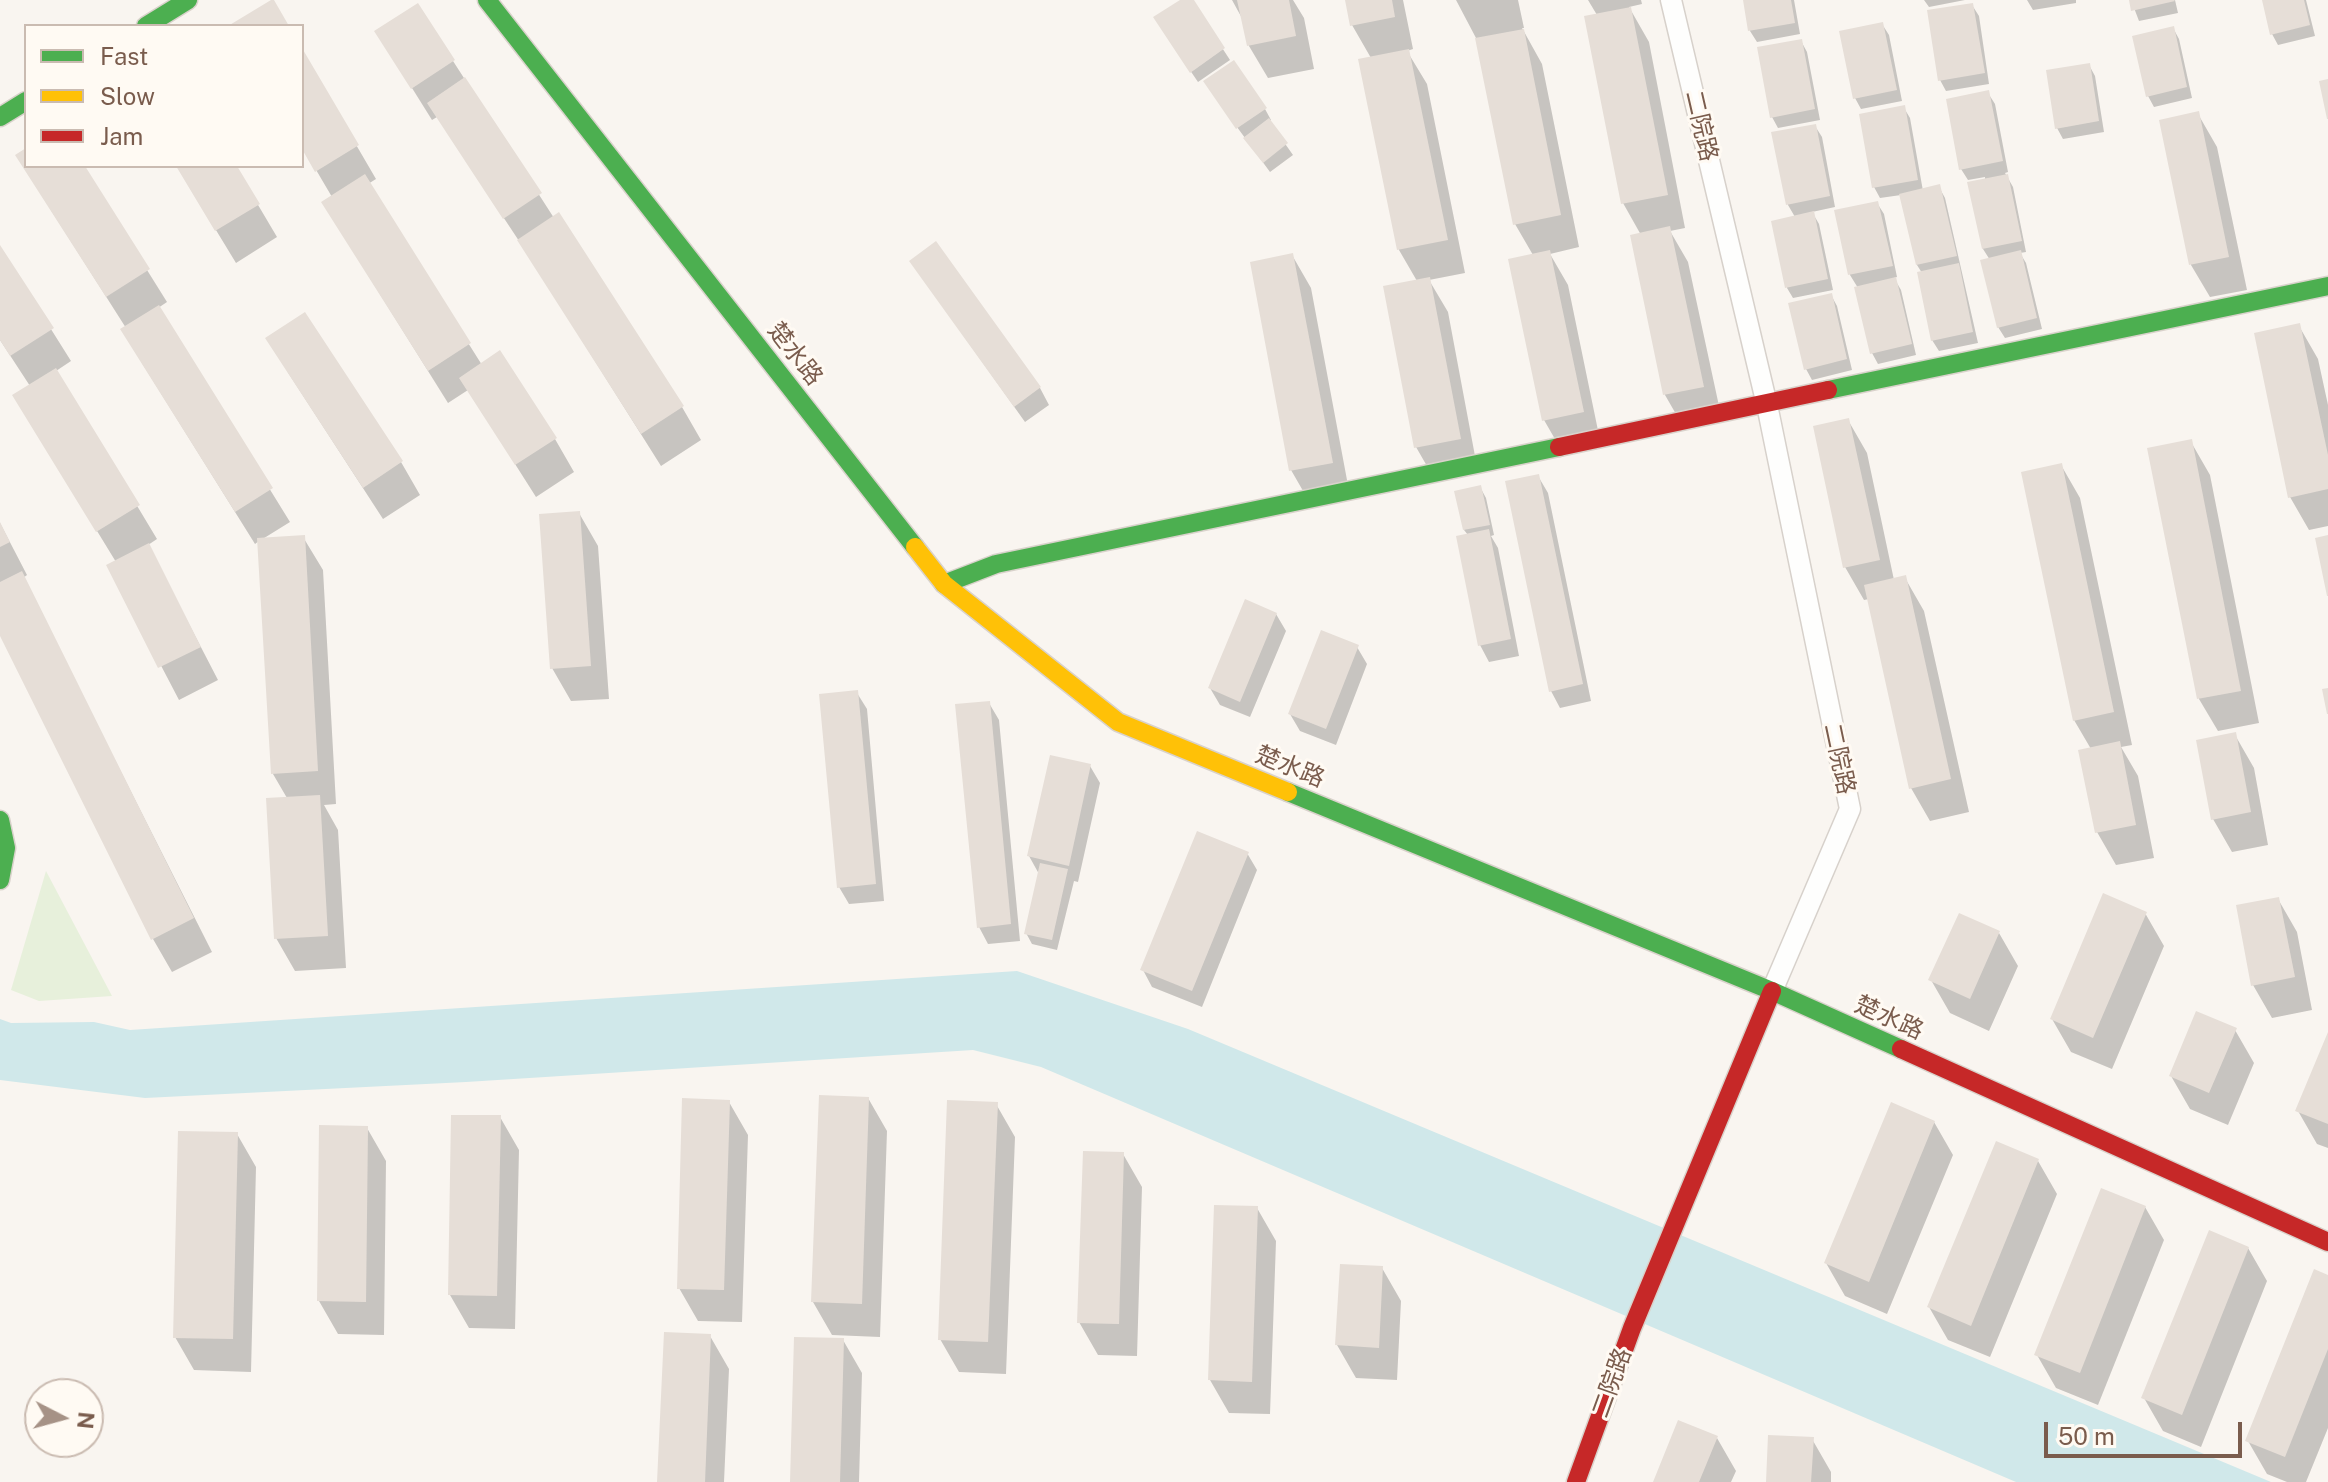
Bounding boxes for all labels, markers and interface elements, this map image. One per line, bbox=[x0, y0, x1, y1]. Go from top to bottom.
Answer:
legend bbox=[24, 24, 304, 168]
text: Fast bbox=[100, 42, 148, 70]
text: Slow bbox=[100, 82, 155, 110]
street label: 二院路 bbox=[1679, 88, 1723, 164]
text: Jam bbox=[100, 122, 143, 150]
street label: 楚水路 bbox=[761, 317, 829, 391]
street label: 二院路 bbox=[1817, 721, 1861, 797]
street label: 楚水路 bbox=[1251, 740, 1329, 794]
street label: 楚水路 bbox=[1850, 990, 1928, 1046]
street label: 二院路 bbox=[1586, 1344, 1638, 1422]
north arrow bbox=[24, 1378, 104, 1458]
scale bar bbox=[2048, 1406, 2246, 1456]
text: N bbox=[72, 1410, 100, 1430]
text: 50 m bbox=[2058, 1422, 2115, 1450]

